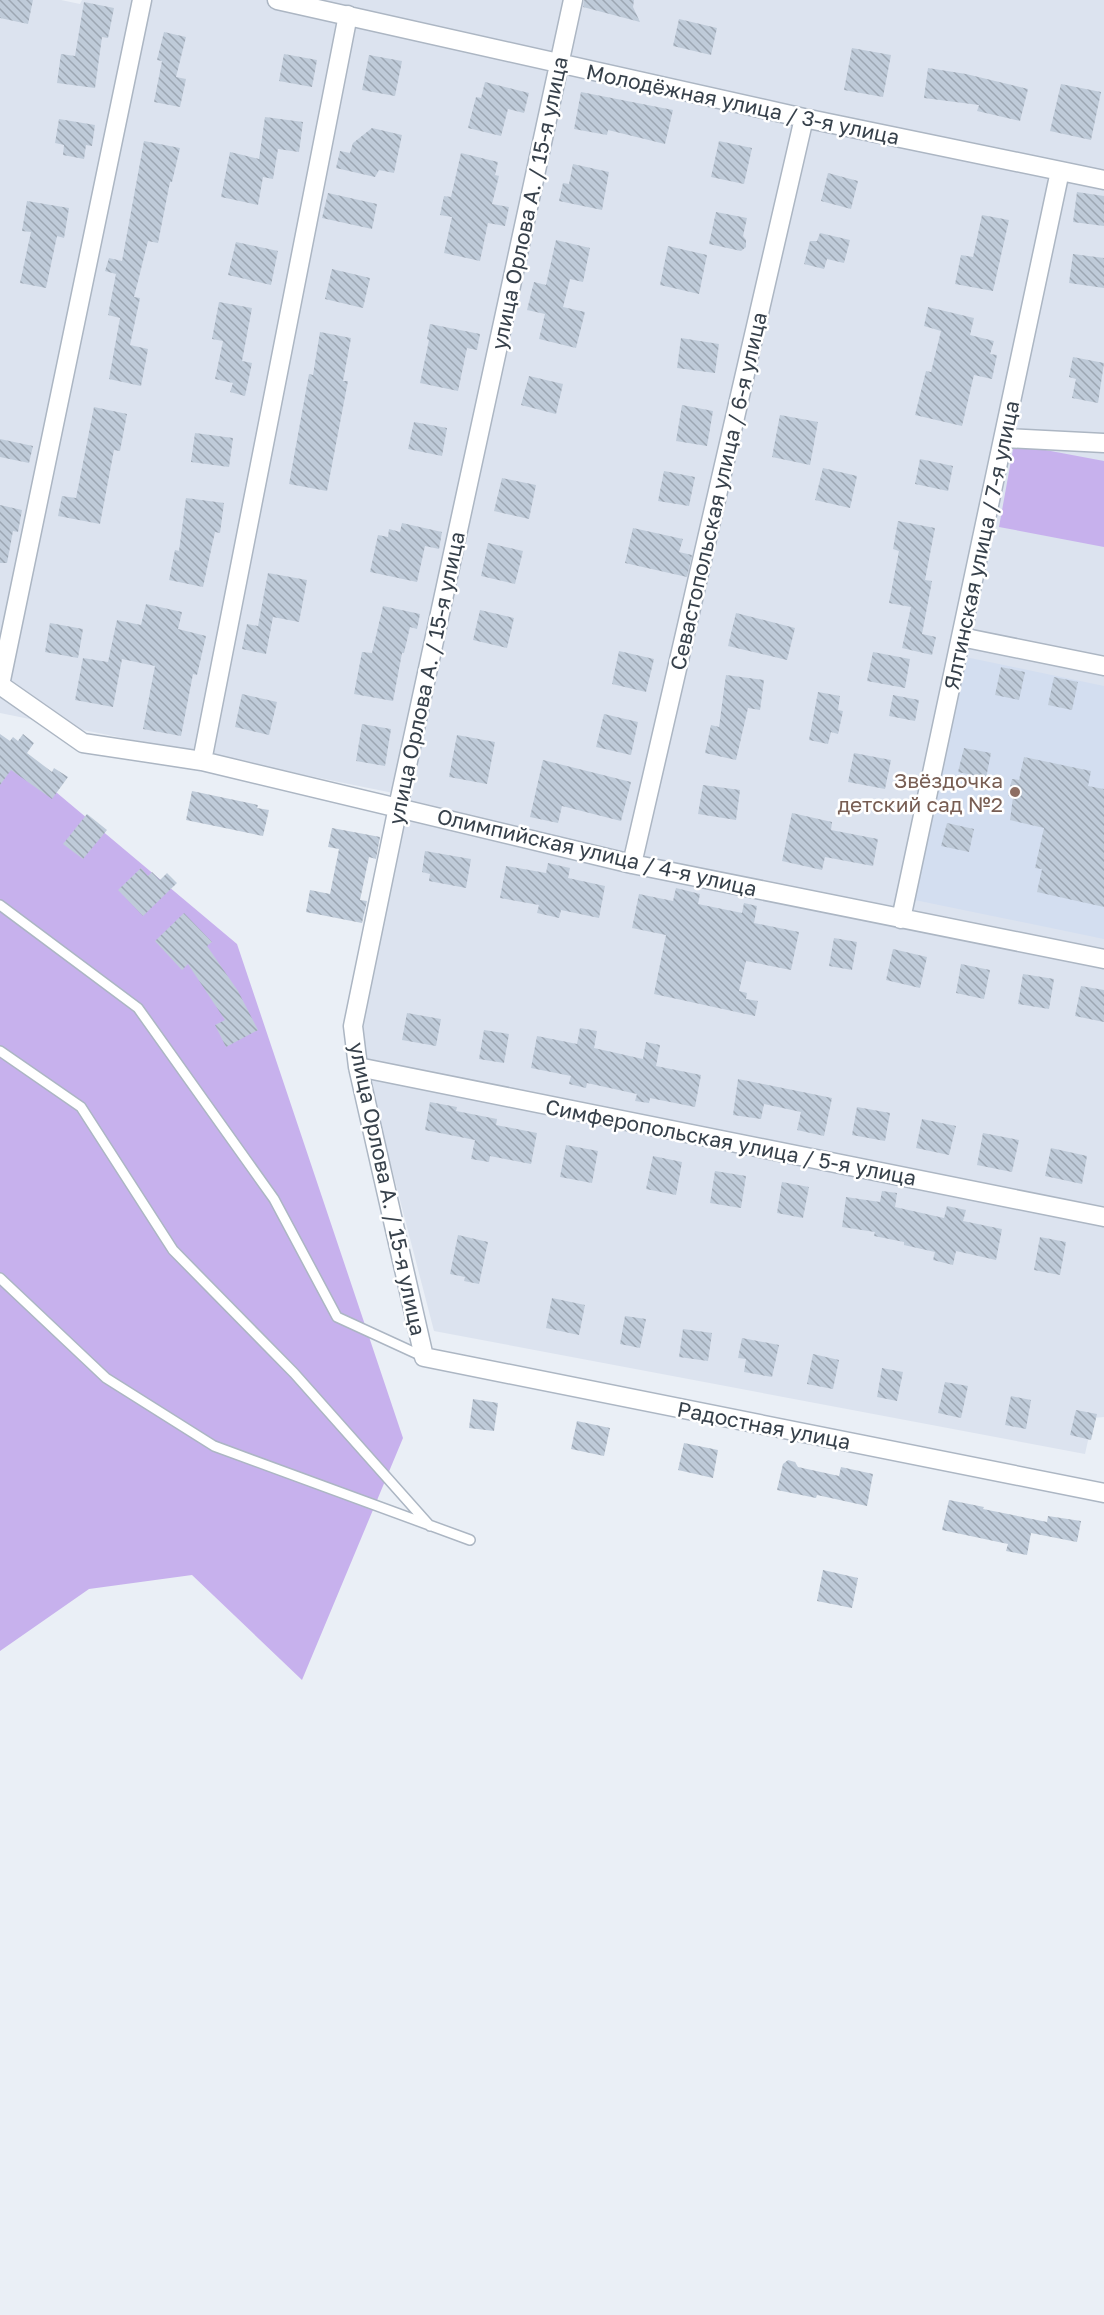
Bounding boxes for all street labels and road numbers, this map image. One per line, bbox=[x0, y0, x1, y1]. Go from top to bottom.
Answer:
street label: улица Орлова А. / 15-я улица bbox=[485, 54, 573, 352]
street label: Молодёжная улица / 3-я улица bbox=[584, 58, 902, 150]
street label: Севастопольская улица / 6-я улица bbox=[664, 309, 772, 673]
street label: Ялтинская улица / 7-я улица bbox=[938, 398, 1024, 692]
street label: улица Орлова А. / 15-я улица bbox=[382, 529, 470, 827]
street label: Олимпийская улица / 4-я улица bbox=[435, 803, 759, 901]
street label: улица Орлова А. / 15-я улица bbox=[344, 1040, 432, 1338]
street label: Симферопольская улица / 5-я улица bbox=[543, 1093, 919, 1191]
street label: Радостная улица bbox=[675, 1395, 853, 1455]

